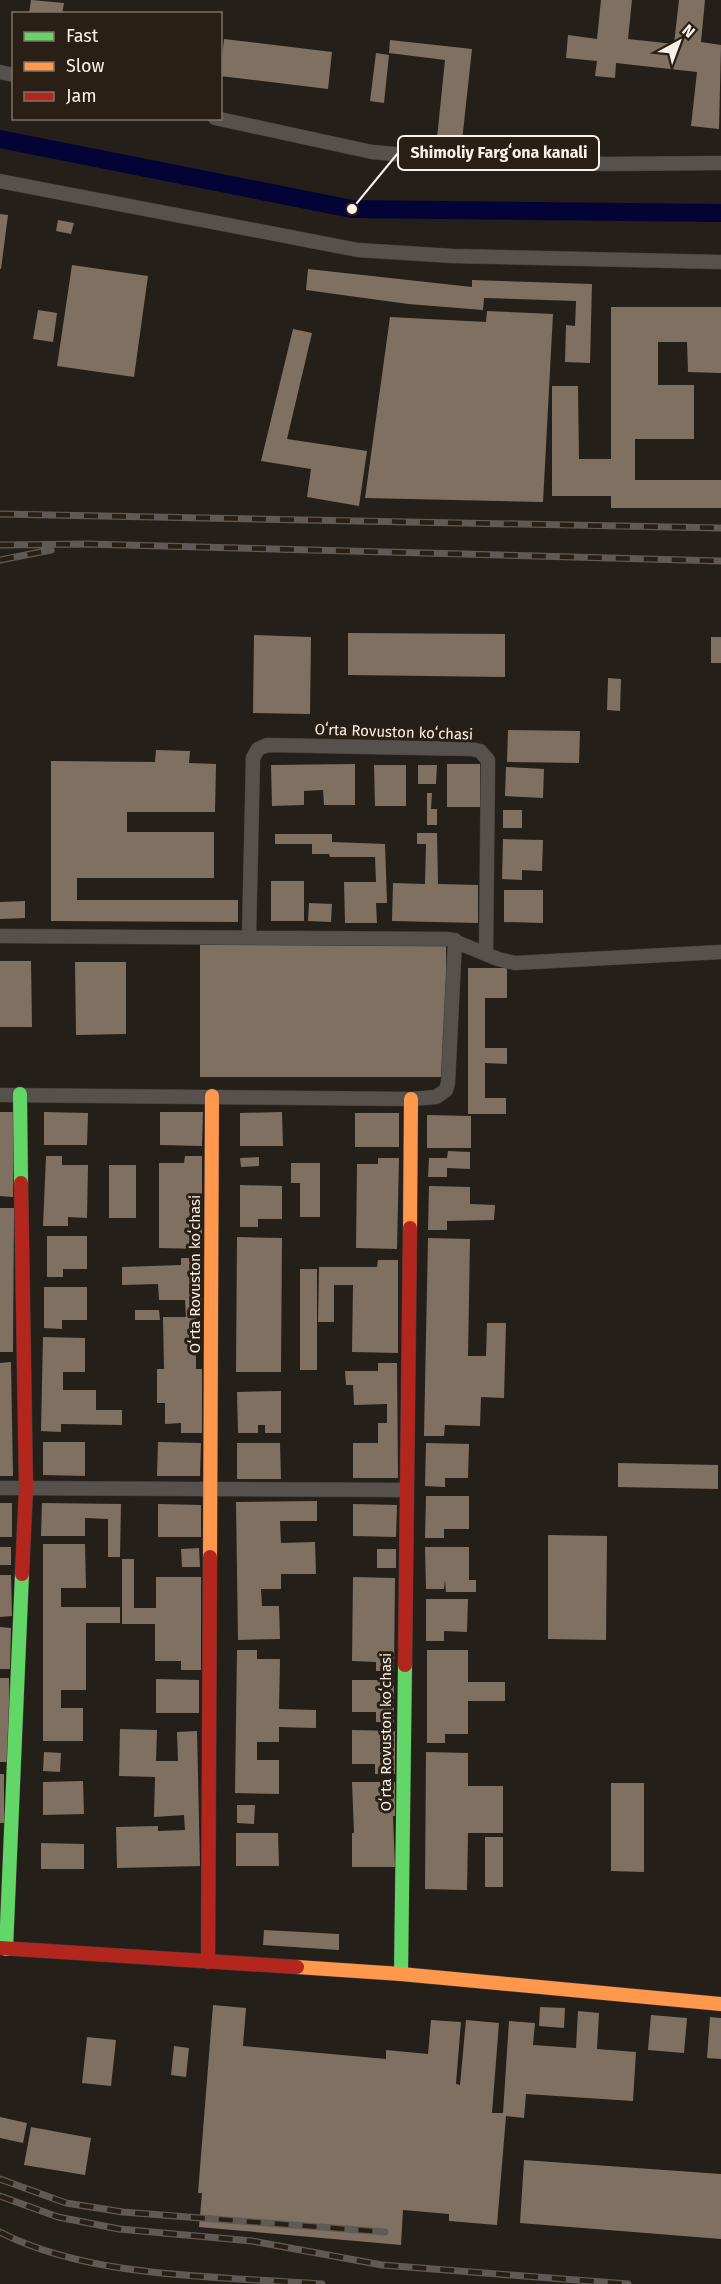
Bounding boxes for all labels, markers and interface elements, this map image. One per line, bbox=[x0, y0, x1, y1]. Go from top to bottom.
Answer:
legend bbox=[12, 12, 222, 120]
north arrow bbox=[649, 12, 709, 72]
text: N bbox=[678, 20, 699, 42]
text: Fast bbox=[66, 25, 99, 47]
text: Slow bbox=[66, 55, 105, 77]
text: Jam bbox=[66, 85, 97, 107]
callout: Shimoliy Fargʻona kanali bbox=[398, 136, 599, 170]
text: Shimoliy Fargʻona kanali bbox=[410, 142, 588, 162]
street label: Oʻrta Rovuston koʻchasi bbox=[314, 720, 474, 744]
street label: Oʻrta Rovuston koʻchasi bbox=[186, 1195, 204, 1353]
street label: Oʻrta Rovuston koʻchasi bbox=[377, 1653, 395, 1811]

